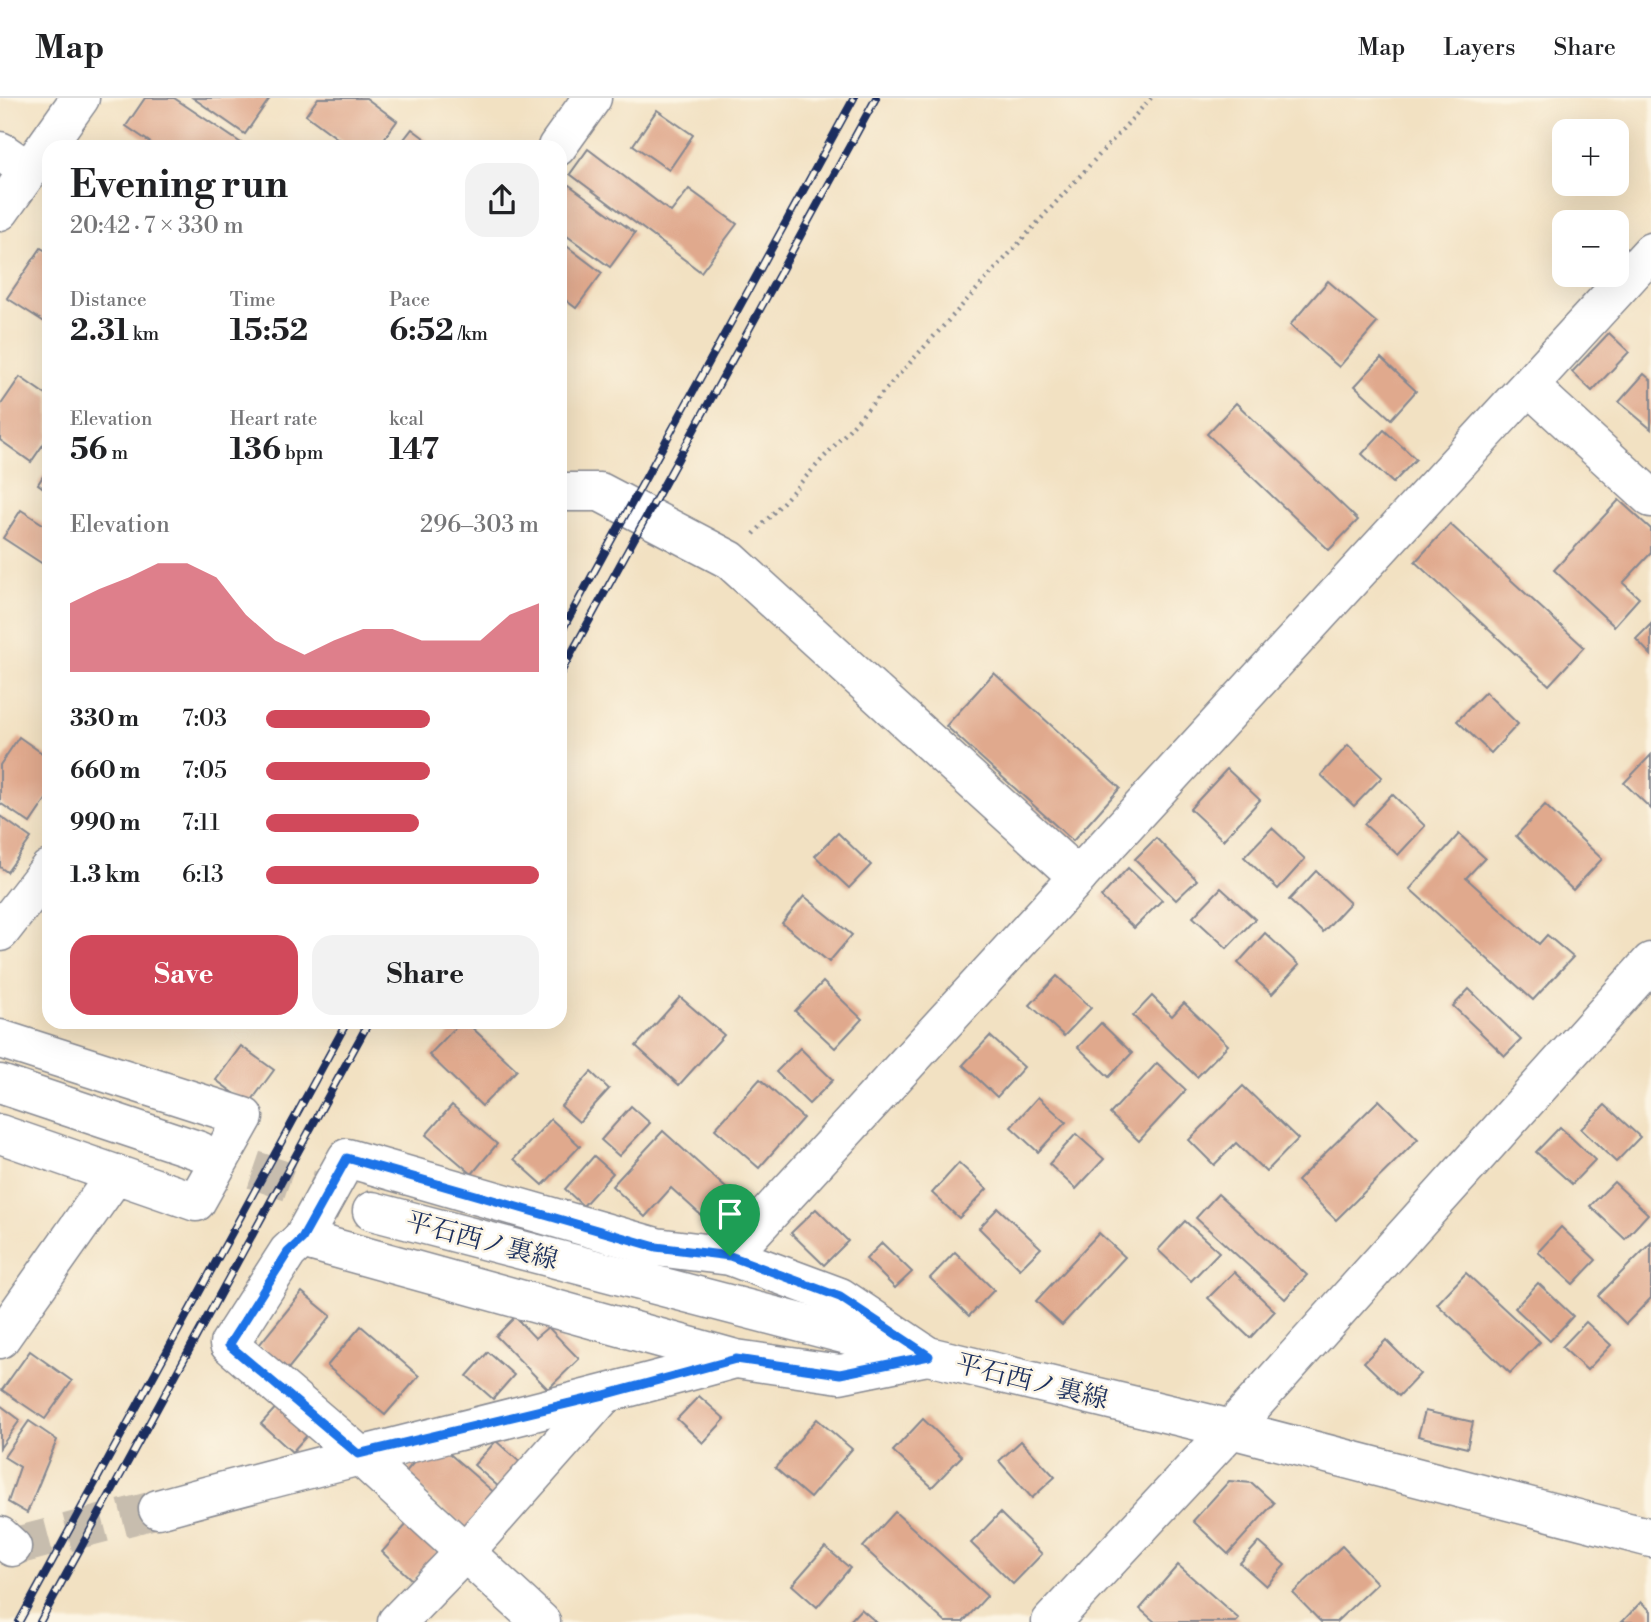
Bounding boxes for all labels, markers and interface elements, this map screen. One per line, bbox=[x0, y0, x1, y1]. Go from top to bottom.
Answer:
text: Map bbox=[35, 28, 104, 69]
text: Map bbox=[1358, 33, 1405, 63]
text: Layers bbox=[1443, 33, 1515, 63]
text: Share bbox=[1553, 33, 1616, 63]
map controls bbox=[1552, 119, 1629, 287]
button: + bbox=[1552, 119, 1629, 196]
text: Evening run bbox=[70, 162, 288, 209]
button: share bbox=[465, 163, 539, 237]
button: − bbox=[1552, 210, 1629, 287]
text: 20:42 · 7 × 330 m bbox=[70, 212, 244, 240]
text: Distance bbox=[70, 288, 147, 312]
text: Time bbox=[230, 288, 275, 312]
text: Pace bbox=[389, 288, 430, 312]
text: 2.31 bbox=[70, 312, 129, 350]
text: 15:52 bbox=[230, 312, 308, 350]
text: 6:52 bbox=[389, 312, 454, 350]
text: km bbox=[129, 322, 159, 346]
text: /km bbox=[454, 322, 488, 346]
text: Elevation bbox=[70, 407, 152, 431]
text: Heart rate bbox=[230, 407, 317, 431]
text: kcal bbox=[389, 407, 424, 431]
text: 56 bbox=[70, 431, 108, 469]
text: 136 bbox=[230, 431, 281, 469]
text: 147 bbox=[389, 431, 439, 469]
text: m bbox=[108, 441, 128, 465]
text: bpm bbox=[281, 441, 323, 465]
text: Elevation bbox=[70, 511, 170, 539]
text: 296–303 m bbox=[420, 511, 539, 539]
text: 330 m bbox=[70, 705, 139, 733]
text: 7:03 bbox=[182, 705, 227, 733]
text: 660 m bbox=[70, 757, 140, 785]
text: 7:05 bbox=[182, 757, 227, 785]
text: 990 m bbox=[70, 809, 140, 837]
text: 7:11 bbox=[182, 809, 220, 837]
text: 1.3 km bbox=[70, 861, 140, 889]
text: 6:13 bbox=[182, 861, 224, 889]
button: Save bbox=[70, 935, 298, 1015]
button: Share bbox=[312, 935, 539, 1015]
pin bbox=[700, 1184, 760, 1256]
icon: arrive bbox=[711, 1195, 749, 1233]
street label: 平石西ノ裏線 bbox=[402, 1205, 561, 1277]
street label: 平石西ノ裏線 bbox=[952, 1348, 1111, 1416]

